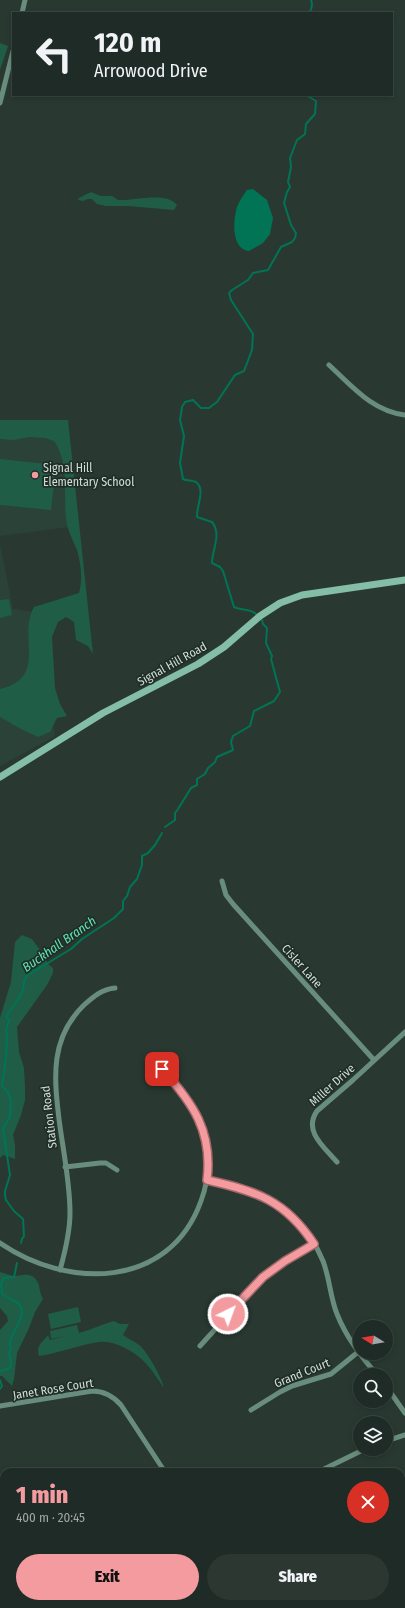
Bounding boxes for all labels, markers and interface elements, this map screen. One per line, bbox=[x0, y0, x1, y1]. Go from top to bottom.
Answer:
text: 120 m bbox=[94, 26, 161, 59]
icon: left bbox=[28, 28, 80, 80]
text: Arrowood Drive bbox=[94, 60, 208, 82]
place label: Signal Hill Elementary School bbox=[43, 461, 134, 489]
marker: Signal Hill Elementary School bbox=[30, 470, 40, 480]
street label: Signal Hill Road bbox=[135, 639, 209, 689]
water label: Buckhall Branch bbox=[19, 913, 99, 975]
street label: Cisler Lane bbox=[279, 941, 325, 991]
pin bbox=[145, 1052, 179, 1086]
icon: arrive bbox=[151, 1058, 173, 1080]
street label: Miller Drive bbox=[306, 1061, 358, 1109]
street label: Station Road bbox=[38, 1085, 60, 1149]
position arrow bbox=[207, 1293, 249, 1335]
north arrow bbox=[353, 1320, 393, 1360]
map controls bbox=[353, 1320, 393, 1456]
street label: Grand Court bbox=[272, 1355, 332, 1390]
button: search bbox=[353, 1368, 393, 1408]
street label: Janet Rose Court bbox=[12, 1376, 94, 1402]
button: layers bbox=[353, 1416, 393, 1456]
text: 1 min bbox=[16, 1481, 68, 1509]
button: close bbox=[347, 1481, 389, 1523]
text: 400 m · 20:45 bbox=[16, 1510, 85, 1525]
button: Exit bbox=[16, 1554, 199, 1600]
button: Share bbox=[207, 1554, 389, 1600]

